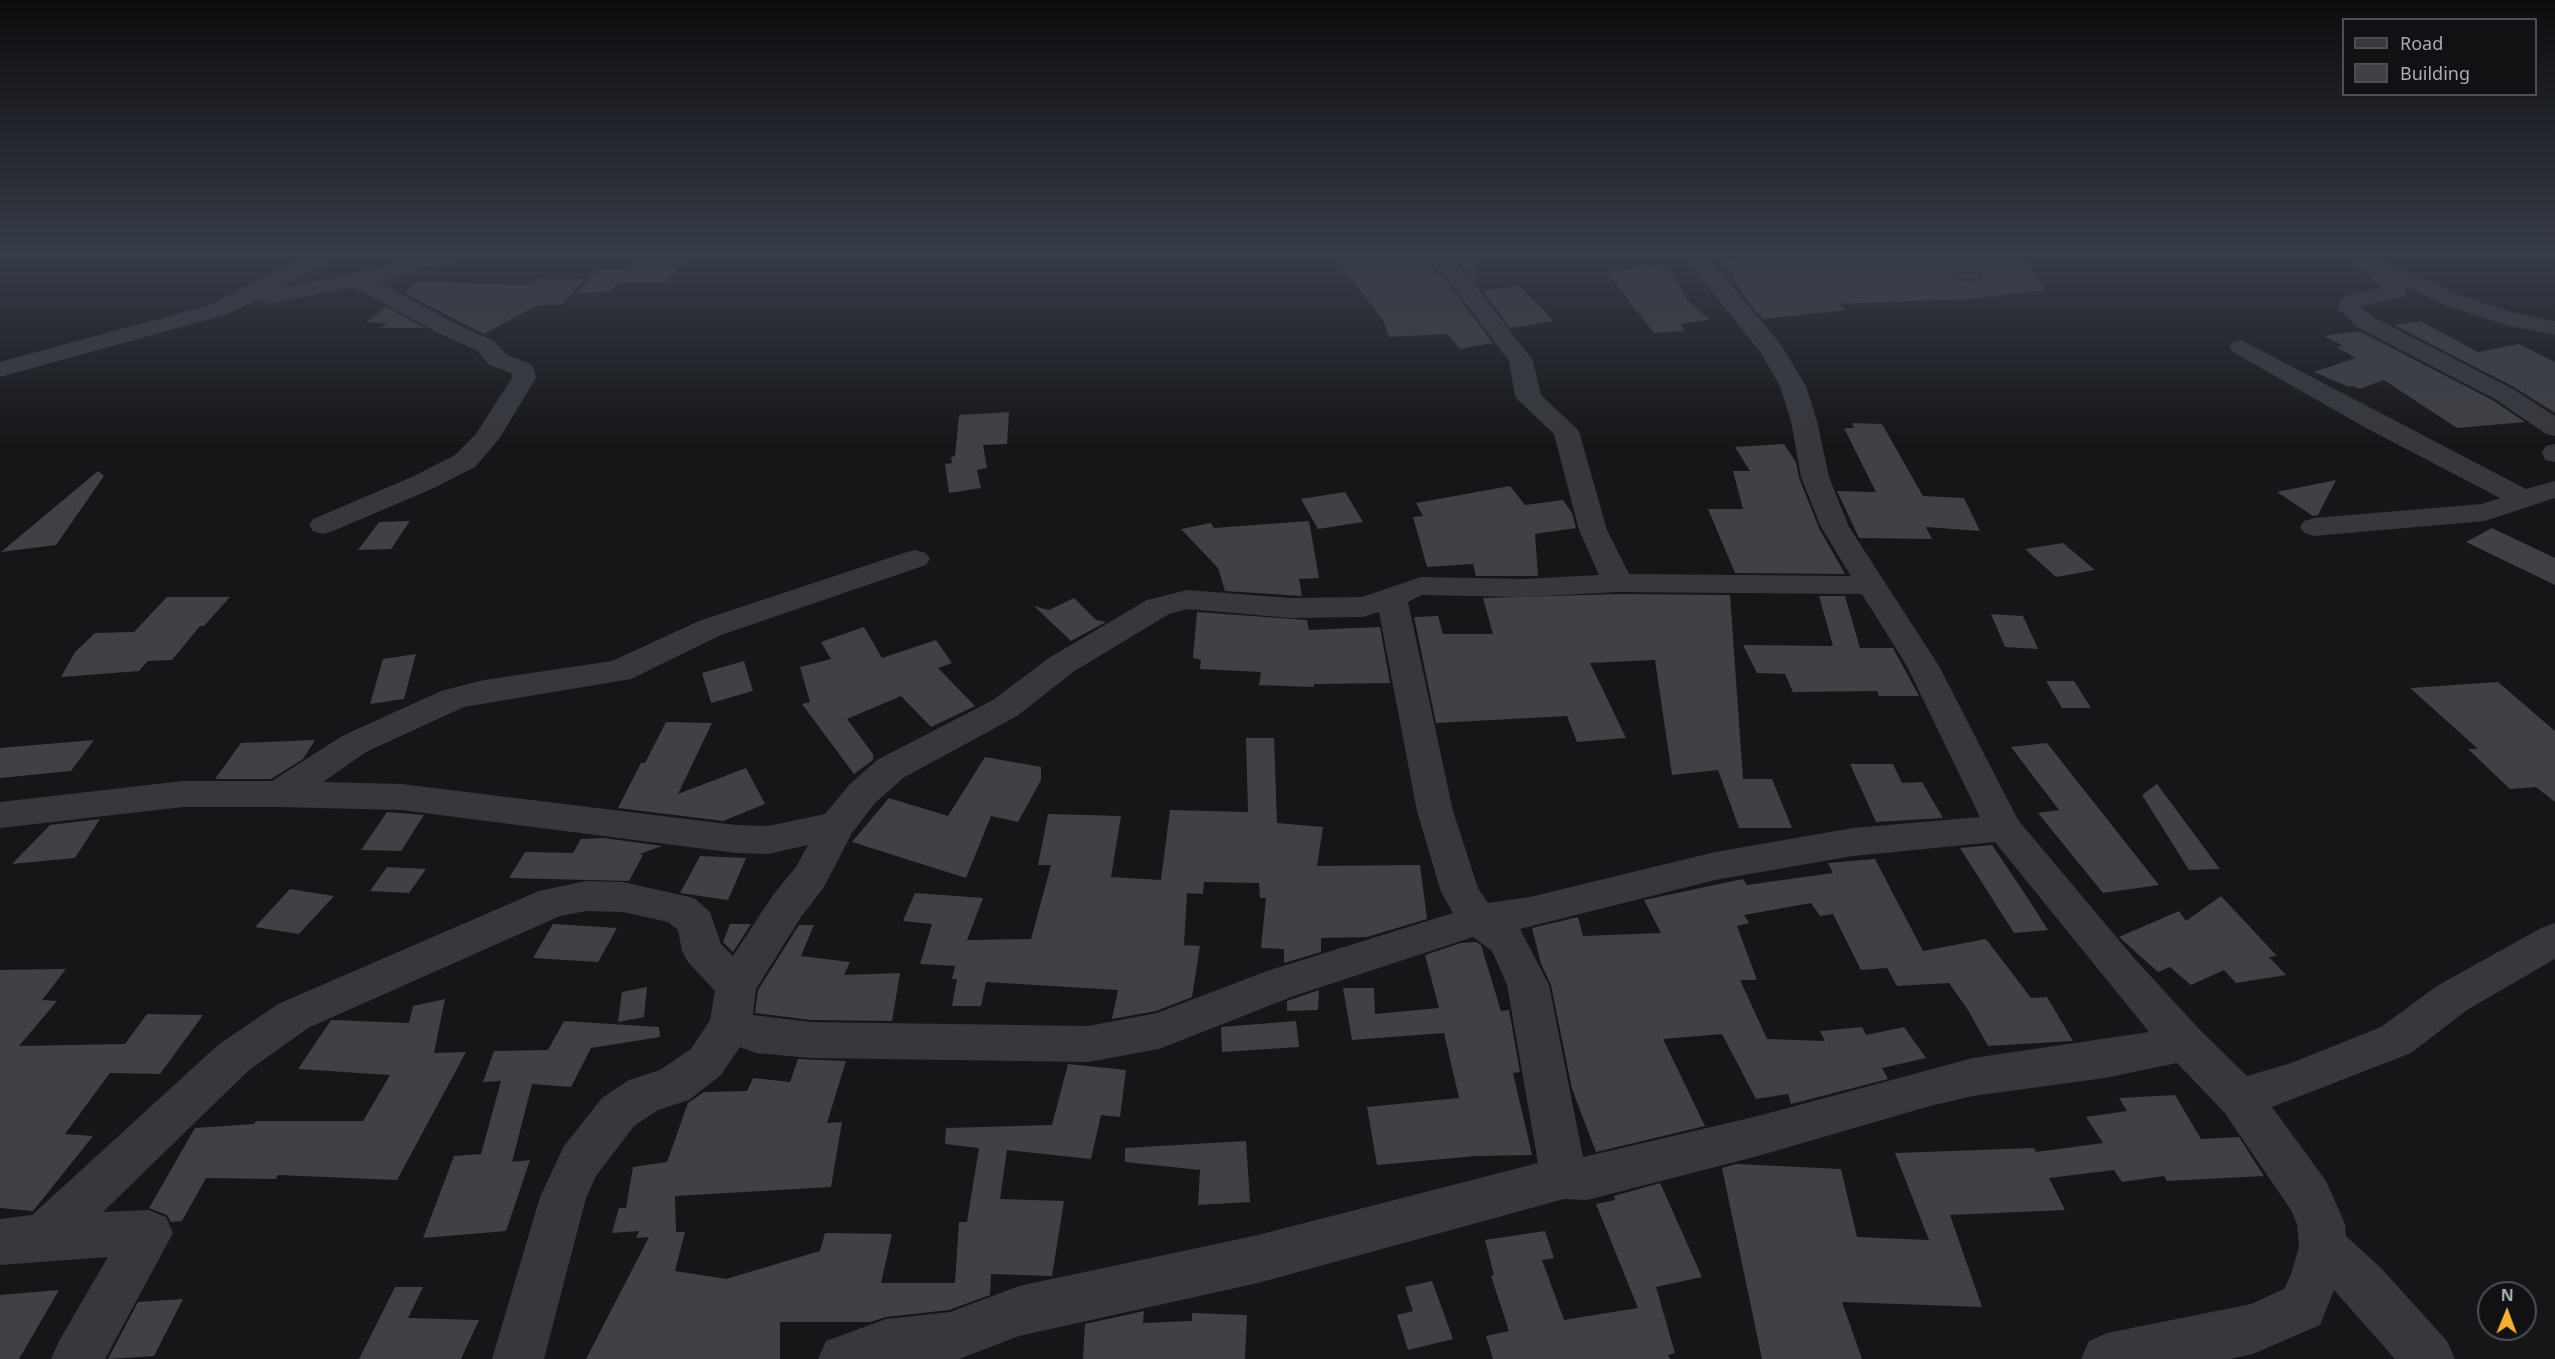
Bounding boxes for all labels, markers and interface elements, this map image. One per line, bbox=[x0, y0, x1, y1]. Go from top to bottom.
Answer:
legend bbox=[2342, 18, 2537, 96]
text: Road bbox=[2400, 31, 2443, 55]
text: Building bbox=[2400, 61, 2470, 85]
north arrow bbox=[2477, 1281, 2537, 1341]
text: N bbox=[2501, 1284, 2514, 1306]

